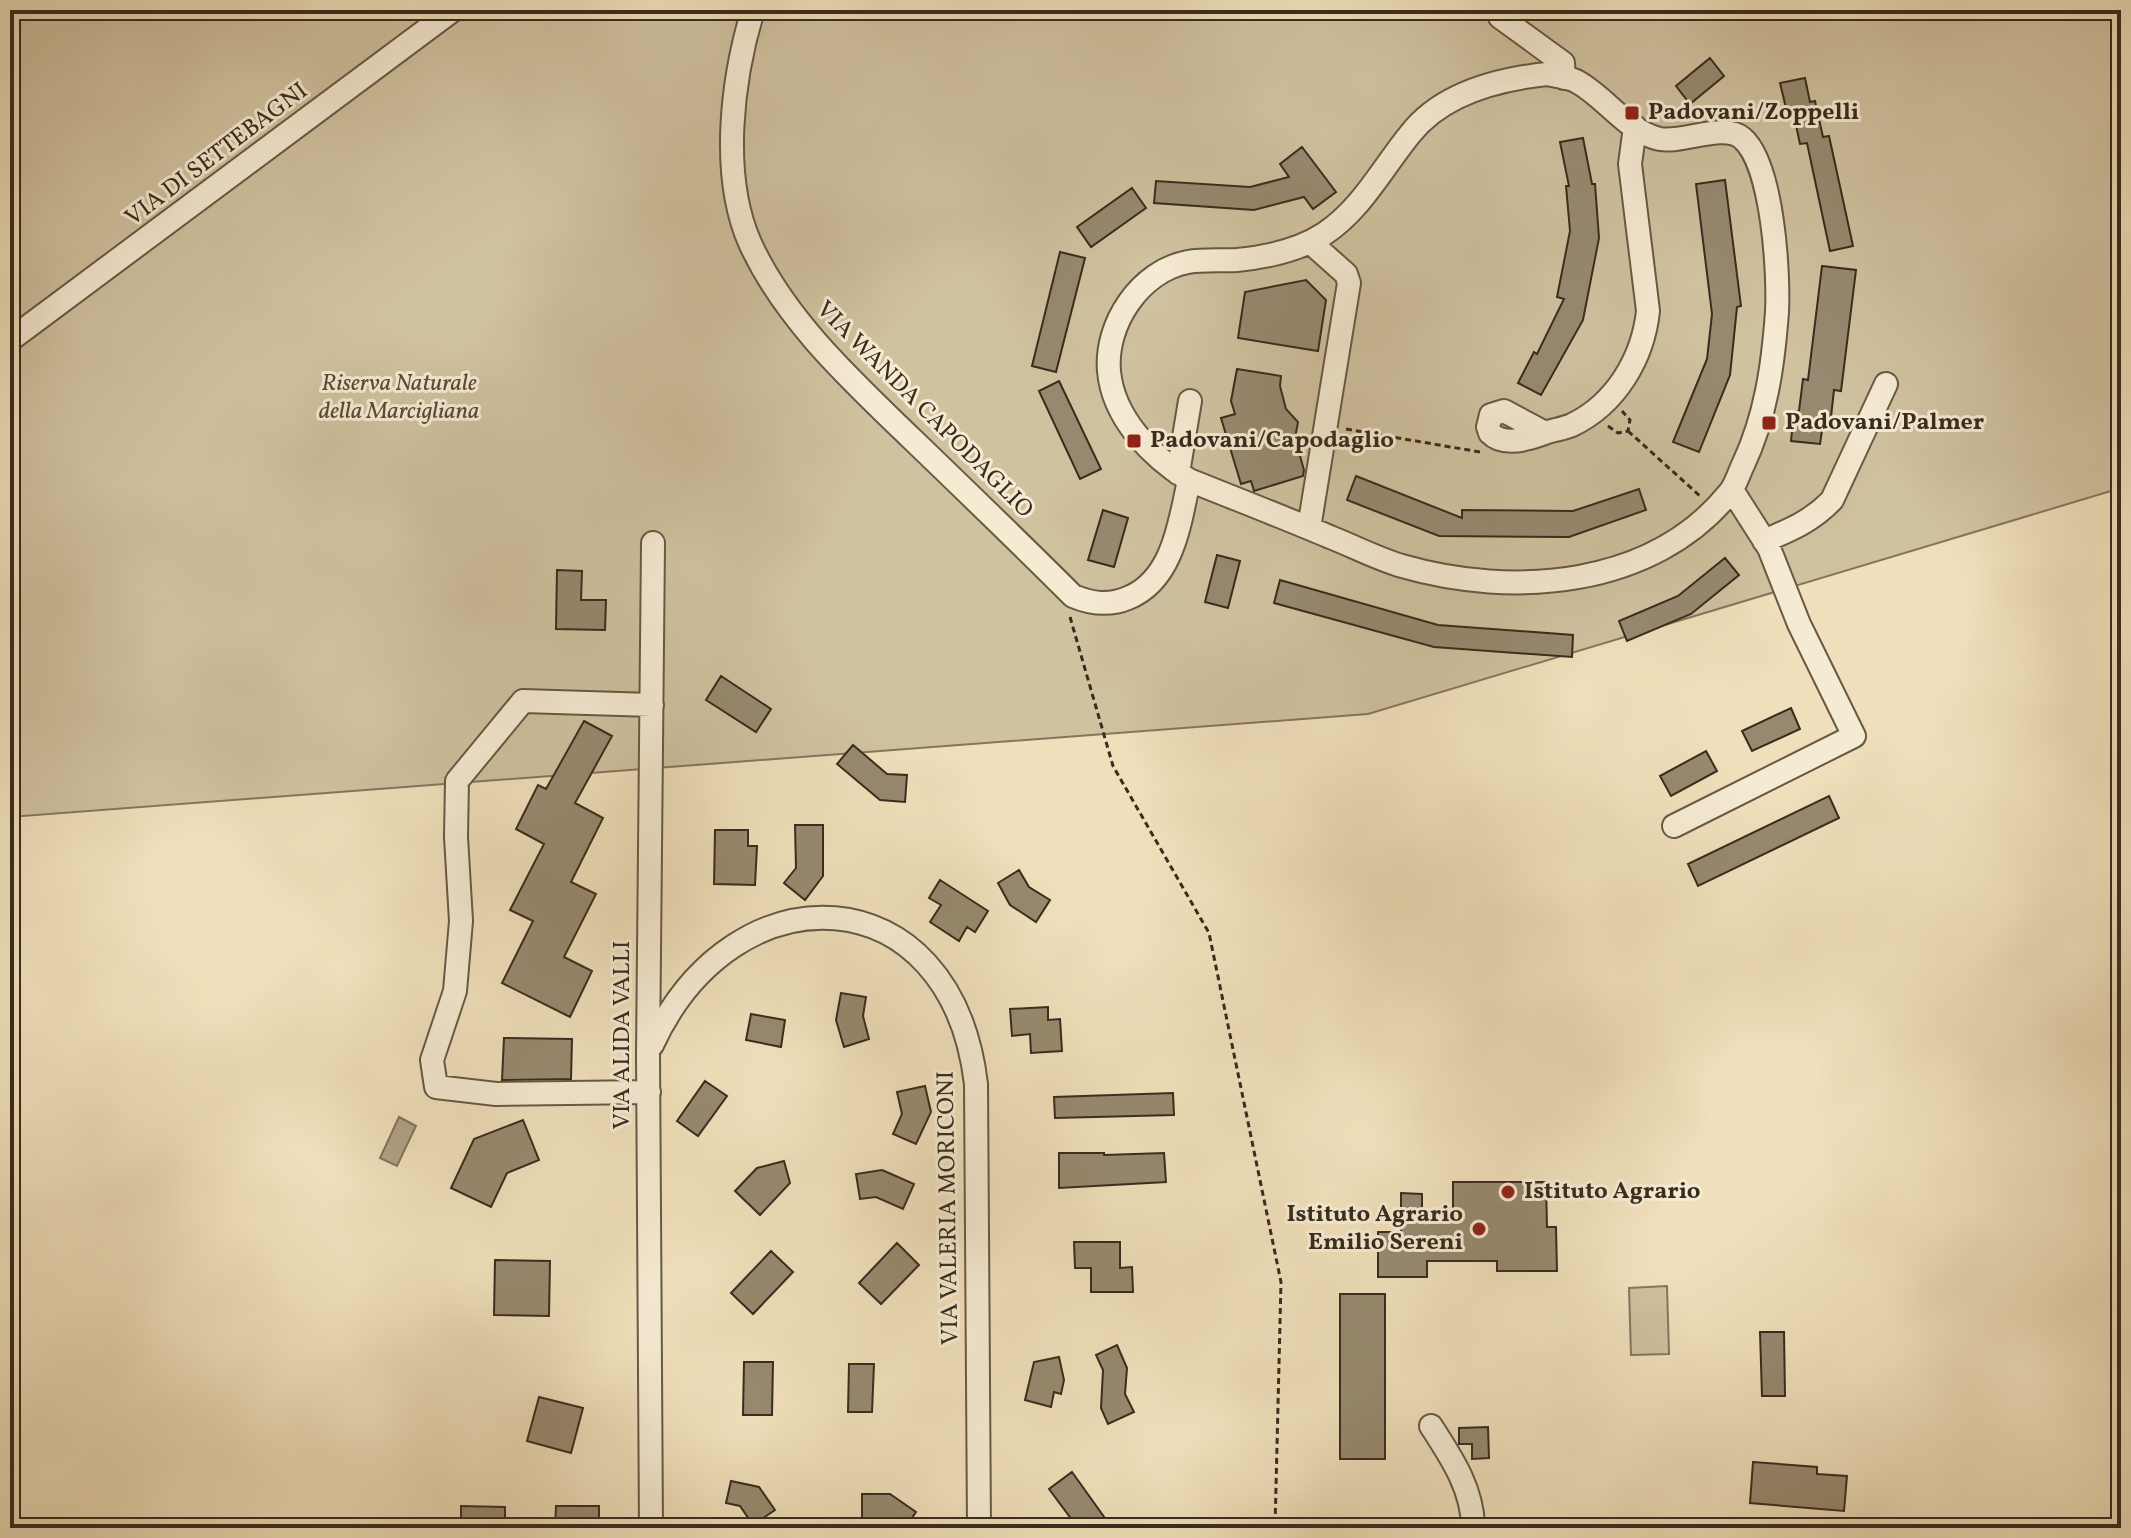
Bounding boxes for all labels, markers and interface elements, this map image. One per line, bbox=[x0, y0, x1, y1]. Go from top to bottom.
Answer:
street label: VIA DI SETTEBAGNI bbox=[119, 75, 315, 235]
place label: Padovani/Zoppelli bbox=[1648, 96, 1859, 130]
marker: Padovani/Zoppelli bbox=[1623, 104, 1641, 122]
street label: VIA WANDA CAPODAGLIO bbox=[808, 294, 1040, 526]
park label: Riserva Naturale della Marcigliana bbox=[319, 367, 479, 429]
place label: Padovani/Palmer bbox=[1785, 406, 1984, 440]
marker: Padovani/Palmer bbox=[1760, 414, 1778, 432]
place label: Padovani/Capodaglio bbox=[1150, 424, 1394, 458]
marker: Padovani/Capodaglio bbox=[1125, 432, 1143, 450]
street label: VIA ALIDA VALLI bbox=[606, 941, 640, 1130]
street label: VIA VALERIA MORICONI bbox=[930, 1071, 968, 1345]
place label: Istituto Agrario bbox=[1524, 1175, 1701, 1209]
marker: Istituto Agrario bbox=[1499, 1183, 1517, 1201]
place label: Istituto Agrario Emilio Sereni bbox=[1286, 1198, 1463, 1260]
marker: Istituto Agrario Emilio Sereni bbox=[1470, 1220, 1488, 1238]

